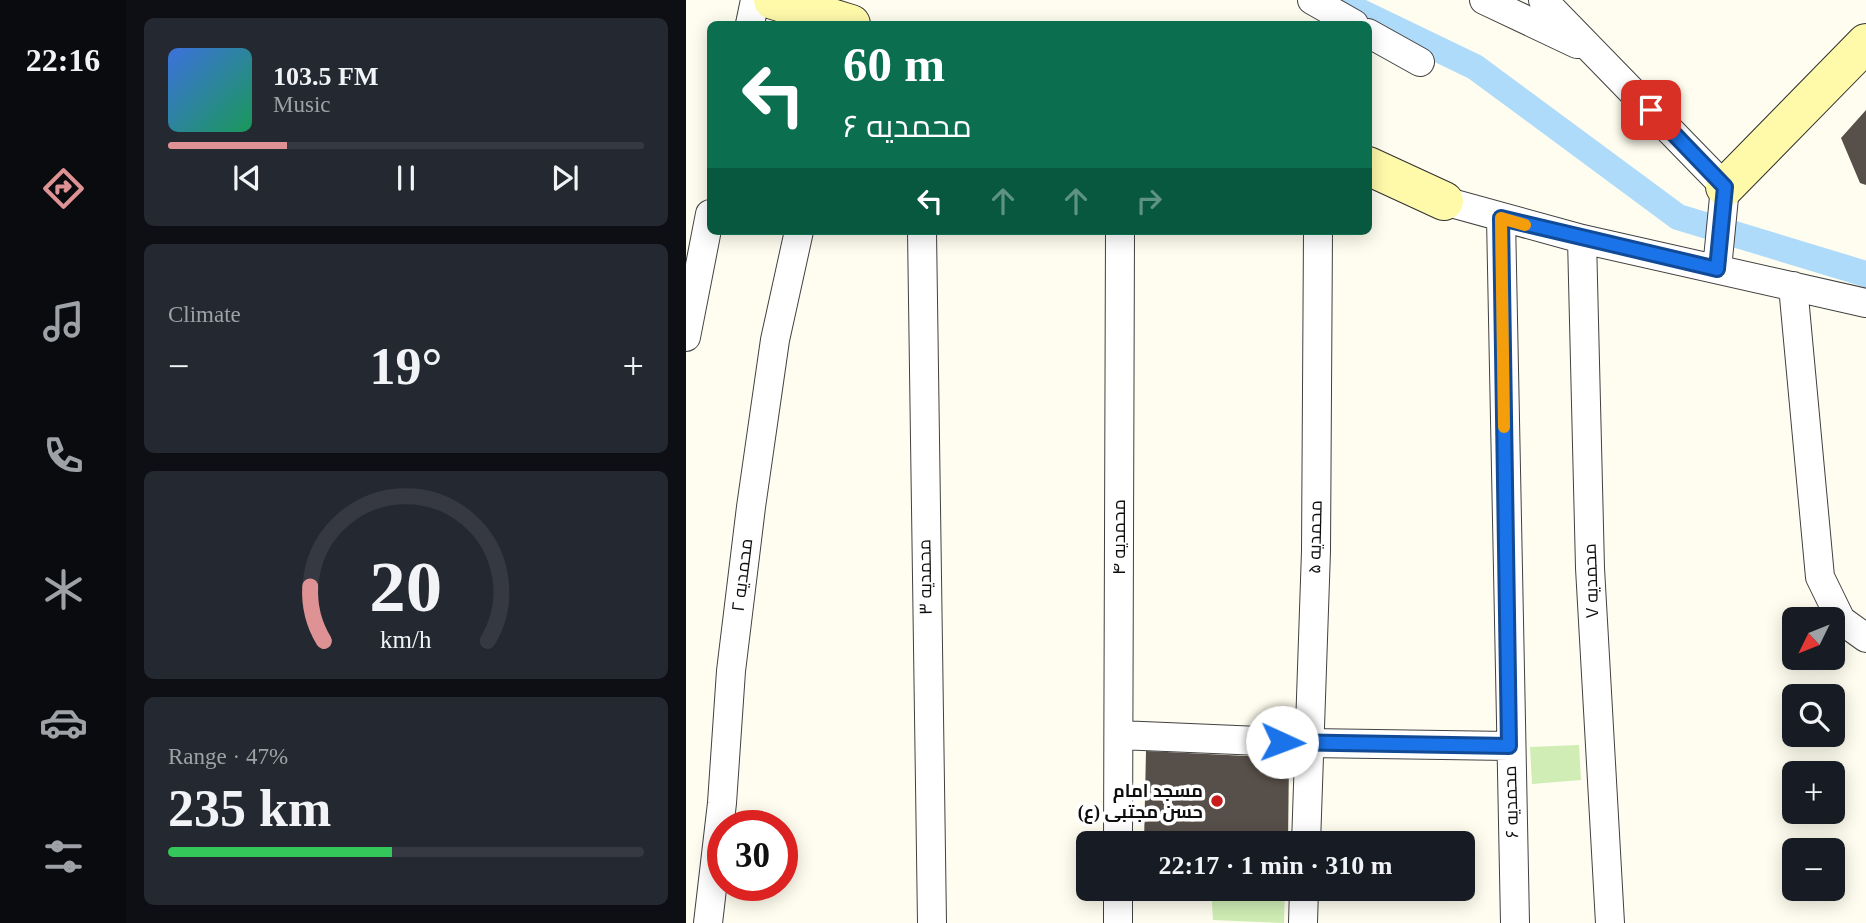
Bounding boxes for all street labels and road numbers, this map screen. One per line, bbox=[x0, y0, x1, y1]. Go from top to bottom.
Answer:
street label: محمدیه ۴ bbox=[1109, 499, 1129, 575]
street label: محمدیه ۵ bbox=[1304, 500, 1326, 574]
street label: محمدیه ۲ bbox=[728, 537, 756, 613]
street label: محمدیه ۳ bbox=[914, 539, 936, 615]
street label: محمدیه ۷ bbox=[1580, 543, 1602, 619]
street label: محمدیه ۶ bbox=[1500, 765, 1522, 839]

